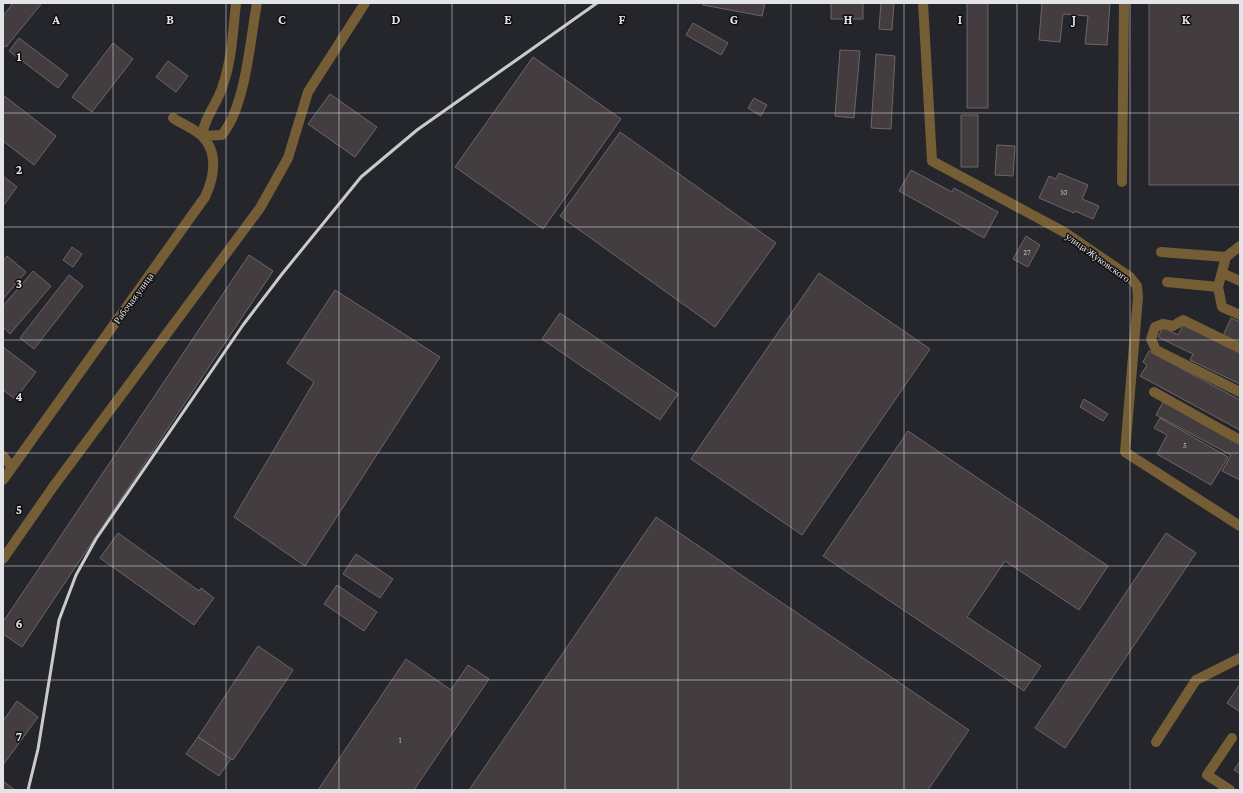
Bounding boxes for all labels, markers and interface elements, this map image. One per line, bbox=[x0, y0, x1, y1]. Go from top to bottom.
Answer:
text: A bbox=[51, 12, 60, 27]
text: B bbox=[166, 12, 174, 27]
text: C bbox=[278, 12, 286, 27]
text: D bbox=[392, 12, 401, 27]
text: E bbox=[504, 12, 512, 27]
text: F bbox=[619, 12, 626, 27]
text: G bbox=[730, 12, 738, 27]
text: H bbox=[844, 12, 853, 27]
text: I bbox=[958, 12, 962, 27]
text: J bbox=[1070, 12, 1076, 27]
text: K bbox=[1182, 12, 1191, 27]
text: 1 bbox=[17, 49, 22, 64]
text: 2 bbox=[16, 162, 23, 177]
house number: 10 bbox=[1060, 188, 1068, 197]
street label: улица Жуковского bbox=[1063, 230, 1132, 284]
house number: 27 bbox=[1023, 248, 1031, 257]
street label: Рабочая улица bbox=[111, 270, 156, 326]
text: 3 bbox=[16, 276, 22, 291]
text: 4 bbox=[15, 389, 23, 404]
house number: 5 bbox=[1183, 441, 1187, 450]
text: 5 bbox=[16, 502, 22, 517]
text: 6 bbox=[15, 616, 23, 631]
text: 7 bbox=[16, 729, 22, 744]
house number: 1 bbox=[399, 736, 402, 745]

